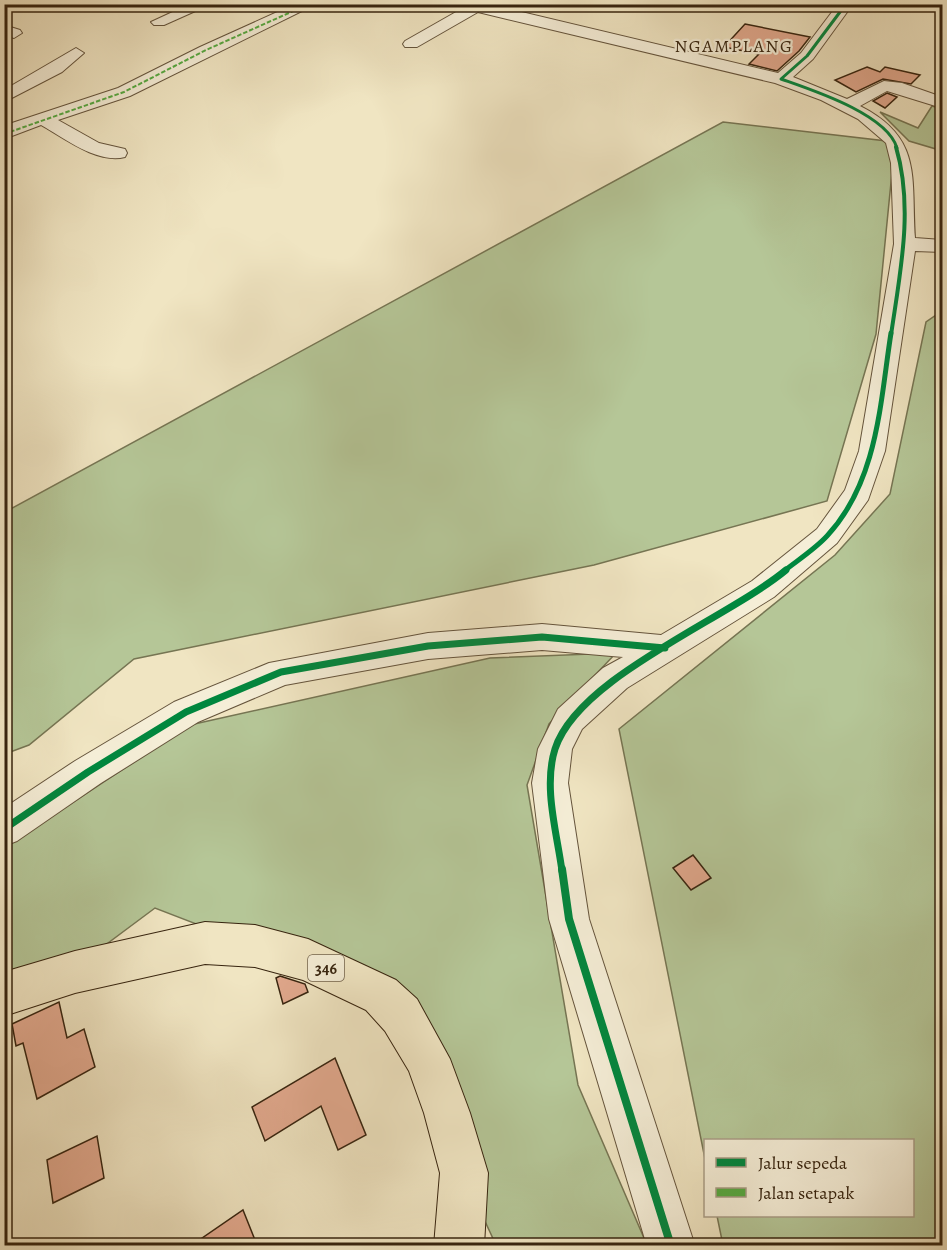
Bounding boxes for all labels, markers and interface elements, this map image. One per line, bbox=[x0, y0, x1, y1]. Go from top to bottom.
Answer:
district label: NGAMPLANG bbox=[674, 34, 794, 58]
road number: 346 bbox=[308, 955, 344, 981]
legend bbox=[704, 1139, 914, 1217]
text: Jalur sepeda bbox=[758, 1151, 848, 1175]
text: Jalan setapak bbox=[758, 1181, 854, 1205]

